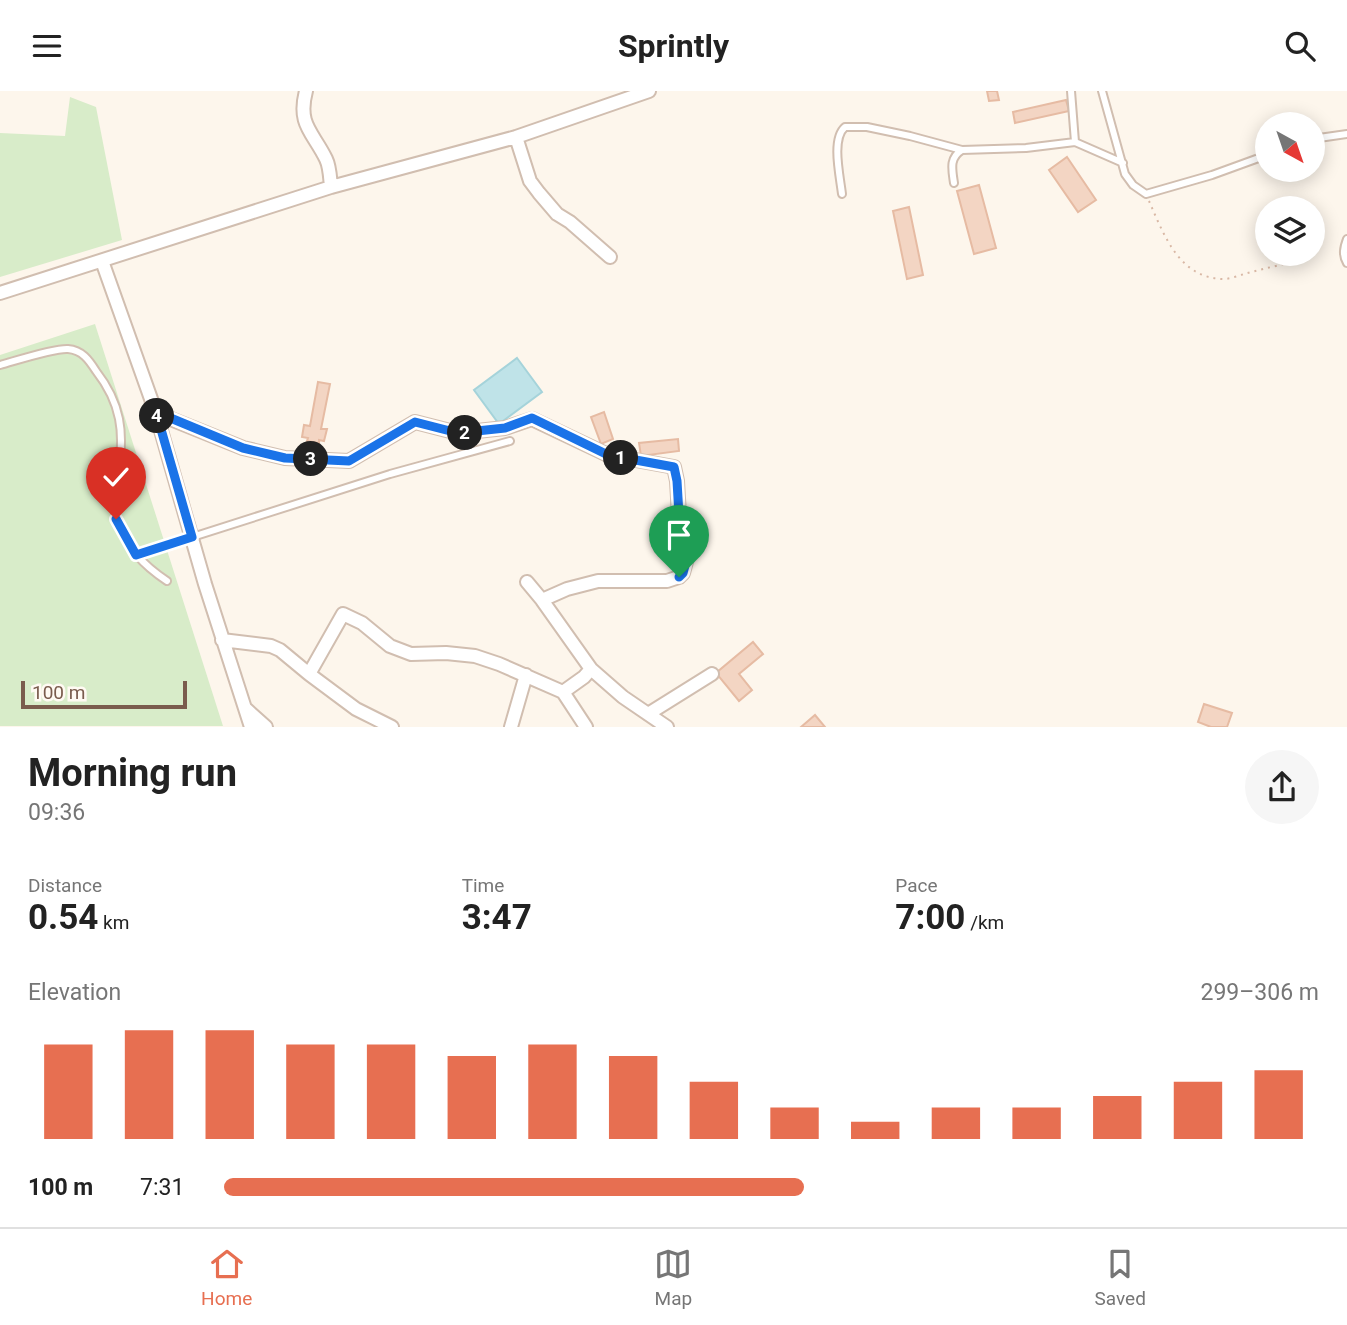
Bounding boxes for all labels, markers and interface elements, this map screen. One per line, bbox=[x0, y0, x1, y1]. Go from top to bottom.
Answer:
icon: menu bbox=[28, 27, 66, 65]
text: Sprintly bbox=[618, 27, 729, 65]
icon: search bbox=[1281, 27, 1319, 65]
north arrow bbox=[1255, 112, 1325, 182]
map controls bbox=[1255, 112, 1325, 266]
button: layers bbox=[1255, 196, 1325, 266]
pin: 4 bbox=[140, 399, 174, 433]
text: 4 bbox=[151, 404, 162, 427]
pin: 2 bbox=[448, 415, 482, 451]
text: 2 bbox=[459, 421, 470, 444]
pin: 3 bbox=[294, 441, 328, 477]
pin: 1 bbox=[604, 441, 638, 475]
text: 1 bbox=[615, 446, 626, 469]
pin bbox=[86, 447, 146, 519]
text: 3 bbox=[305, 447, 316, 470]
icon: check bbox=[97, 458, 135, 496]
pin bbox=[649, 505, 709, 577]
icon: arrive bbox=[660, 516, 698, 554]
scale bar bbox=[21, 677, 187, 709]
text: 100 m bbox=[32, 681, 85, 704]
button: share bbox=[1245, 750, 1319, 824]
text: Morning run bbox=[28, 751, 237, 795]
text: 09:36 bbox=[28, 799, 85, 826]
text: Distance bbox=[28, 874, 102, 897]
text: Time bbox=[462, 874, 504, 897]
text: Pace bbox=[895, 874, 938, 897]
text: 0.54 bbox=[28, 897, 98, 938]
text: 3:47 bbox=[462, 897, 532, 938]
text: 7:00 bbox=[895, 897, 965, 938]
text: km bbox=[98, 911, 129, 934]
text: /km bbox=[965, 911, 1004, 934]
text: Elevation bbox=[28, 979, 121, 1006]
text: 299–306 m bbox=[1200, 979, 1319, 1006]
text: 100 m bbox=[28, 1174, 93, 1201]
text: 7:31 bbox=[140, 1174, 184, 1201]
tab: Home bbox=[201, 1245, 252, 1310]
tab: Map bbox=[654, 1245, 692, 1310]
tab: Saved bbox=[1095, 1245, 1146, 1310]

